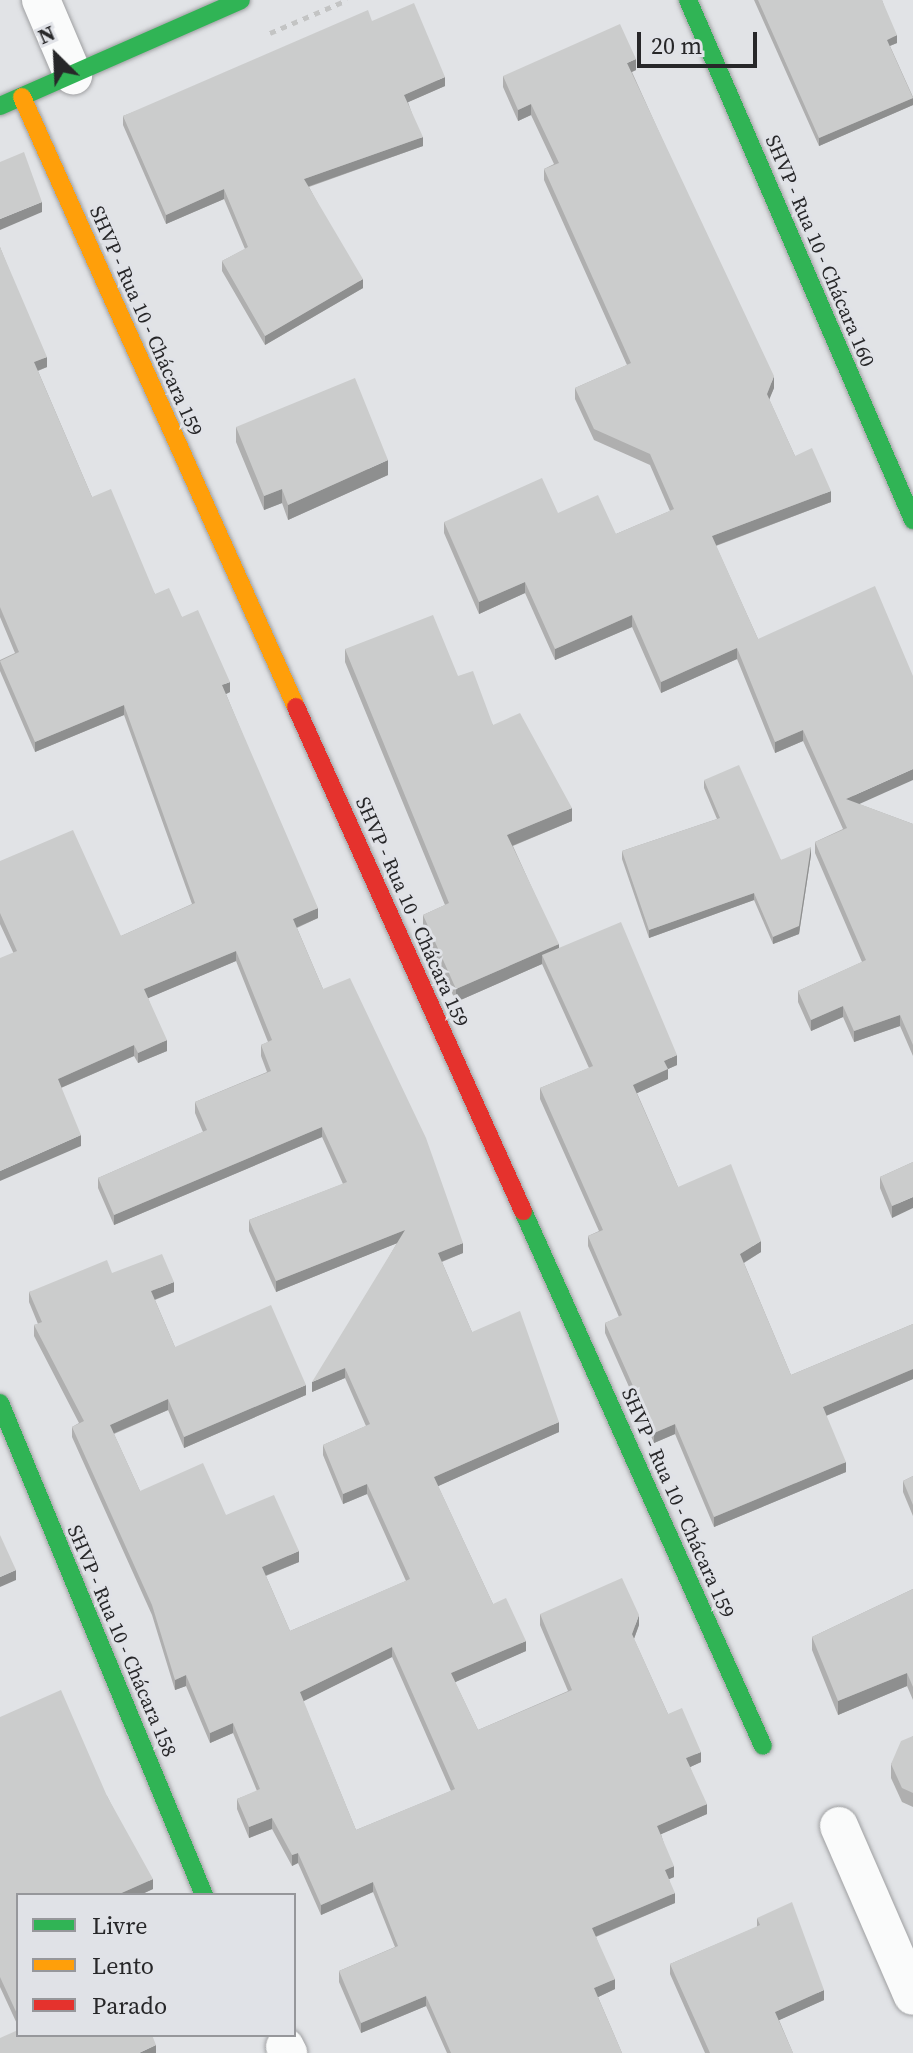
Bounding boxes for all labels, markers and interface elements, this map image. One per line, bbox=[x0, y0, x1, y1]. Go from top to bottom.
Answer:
north arrow bbox=[16, 16, 96, 96]
scale bar bbox=[641, 16, 761, 66]
text: N bbox=[33, 17, 60, 51]
text: 20 m bbox=[651, 29, 702, 62]
street label: SHVP - Rua 10 - Chácara 160 bbox=[760, 132, 880, 370]
street label: SHVP - Rua 10 - Chácara 159 bbox=[84, 202, 208, 440]
street label: SHVP - Rua 10 - Chácara 159 bbox=[350, 793, 474, 1031]
street label: SHVP - Rua 10 - Chácara 159 bbox=[616, 1384, 740, 1622]
street label: SHVP - Rua 10 - Chácara 158 bbox=[62, 1522, 182, 1760]
legend bbox=[16, 1893, 296, 2037]
text: Livre bbox=[92, 1909, 147, 1942]
text: Lento bbox=[92, 1949, 154, 1982]
text: Parado bbox=[92, 1989, 167, 2022]

